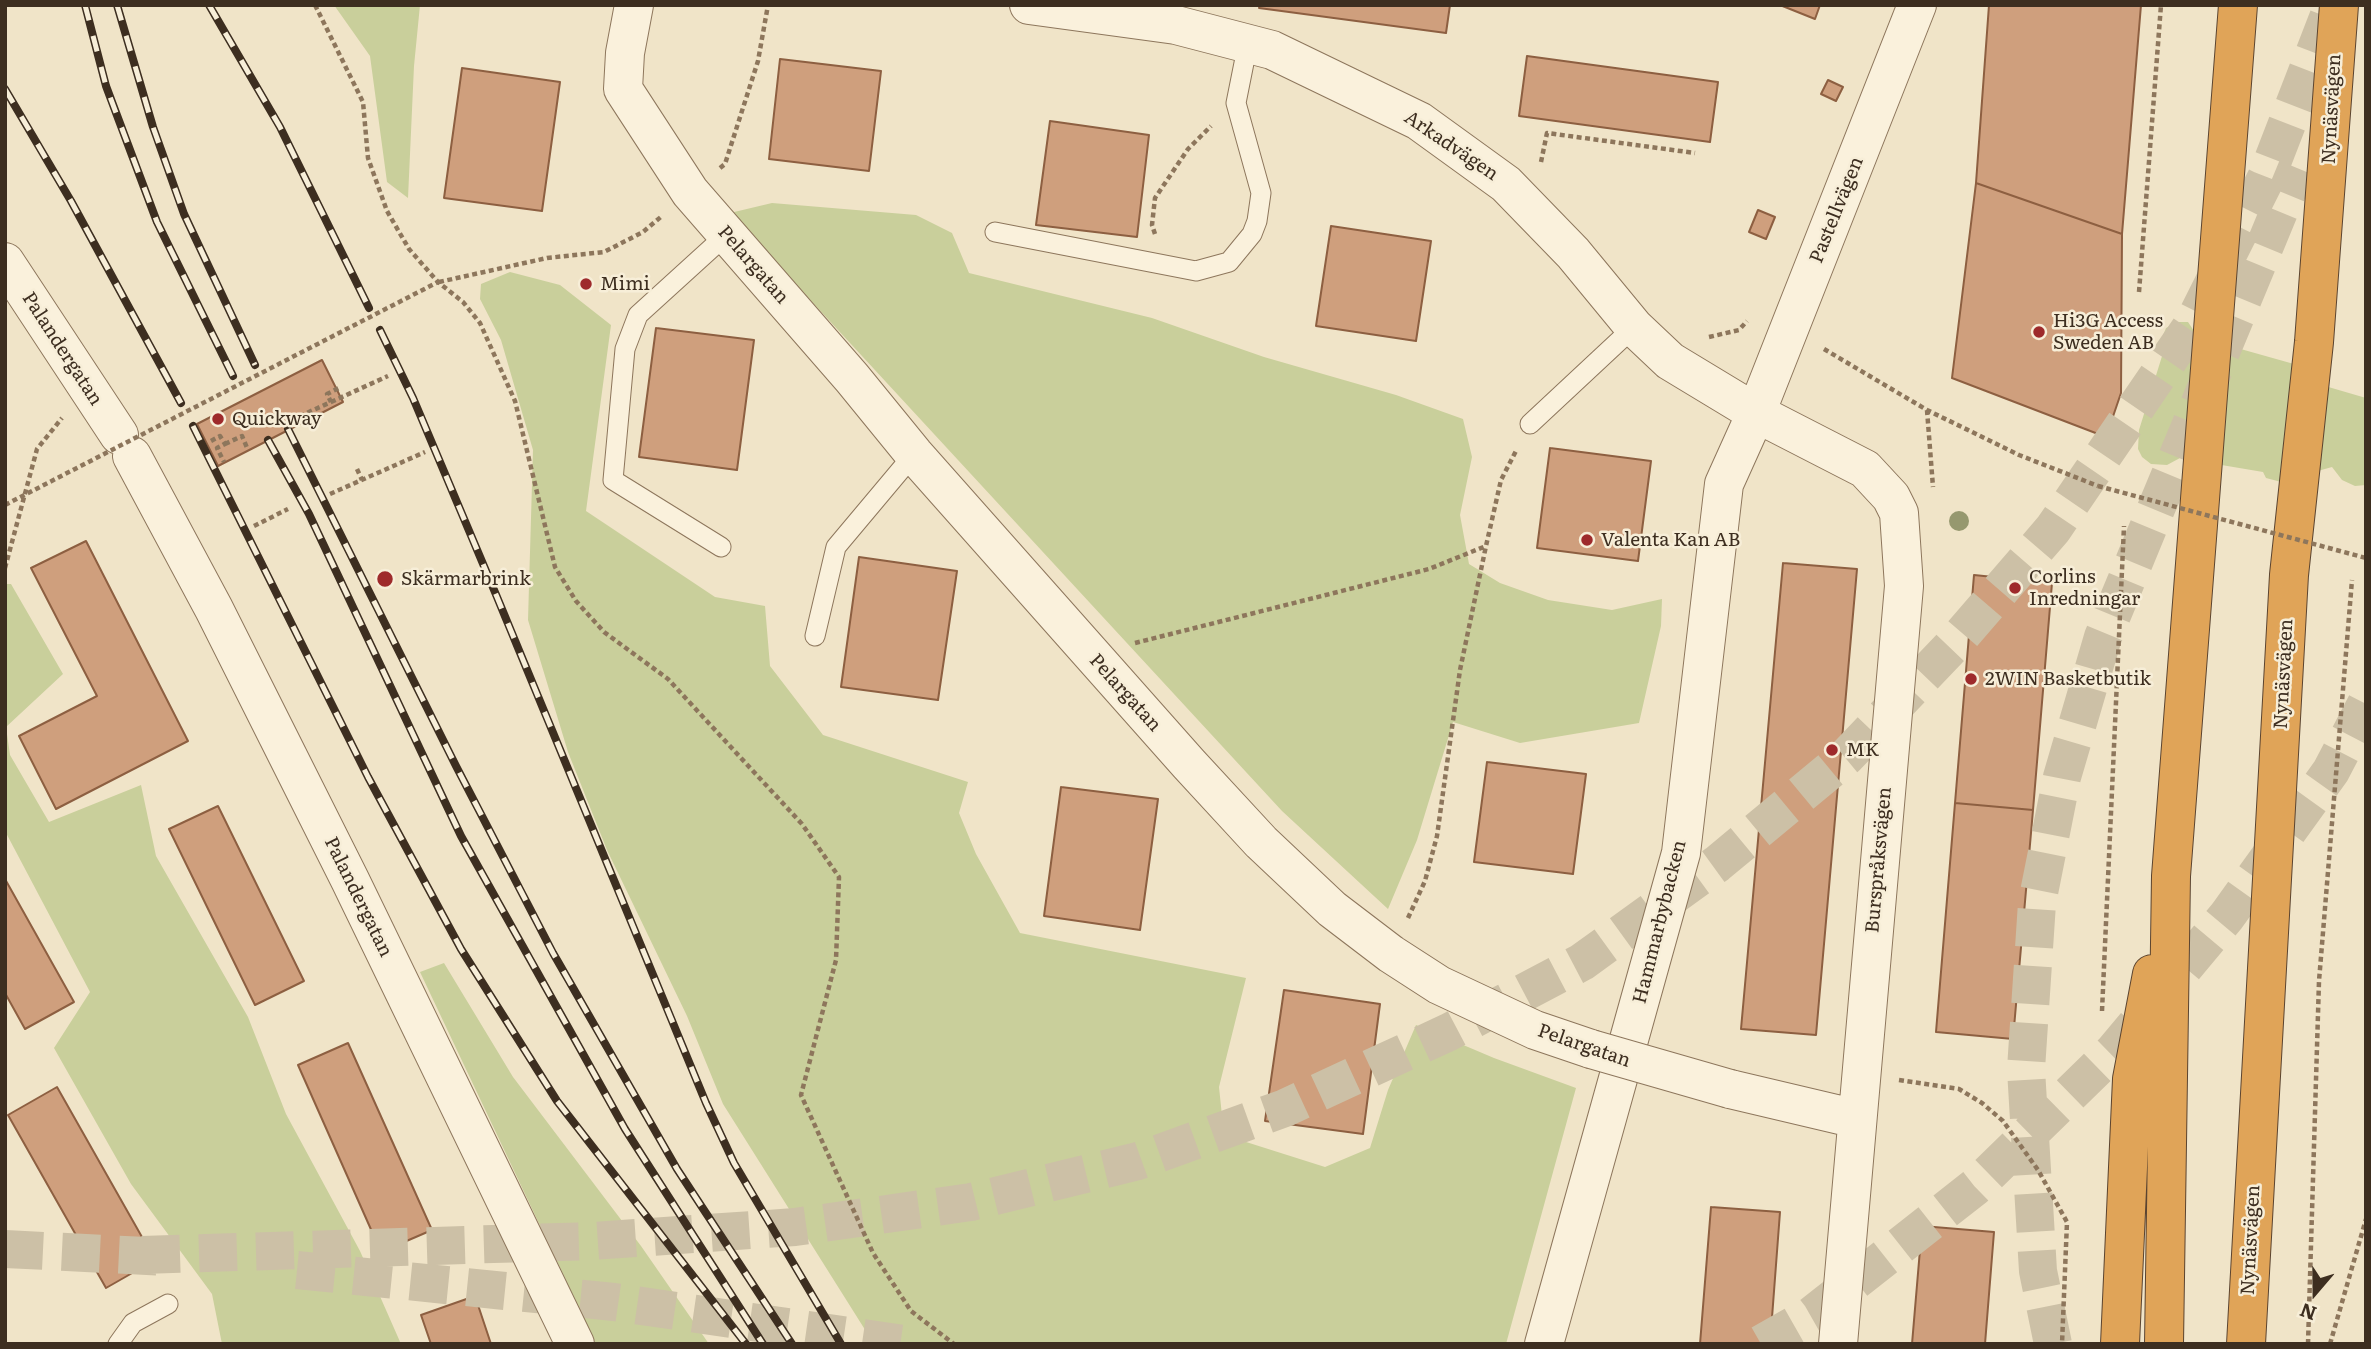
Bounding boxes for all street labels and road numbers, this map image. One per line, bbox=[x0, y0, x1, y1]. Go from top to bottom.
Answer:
street label: Nynäsvägen bbox=[2318, 53, 2346, 165]
street label: Arkadvägen bbox=[1400, 106, 1502, 186]
street label: Pastellvägen bbox=[1805, 153, 1869, 267]
street label: Pelargatan bbox=[713, 221, 793, 309]
street label: Palandergatan bbox=[17, 288, 107, 410]
street label: Nynäsvägen bbox=[2270, 618, 2298, 730]
street label: Pelargatan bbox=[1084, 649, 1166, 737]
street label: Burspråksvägen bbox=[1861, 786, 1897, 934]
street label: Palandergatan bbox=[319, 833, 397, 961]
street label: Hammarbybacken bbox=[1629, 838, 1691, 1006]
street label: Pelargatan bbox=[1535, 1019, 1633, 1073]
street label: Nynäsvägen bbox=[2237, 1184, 2265, 1296]

